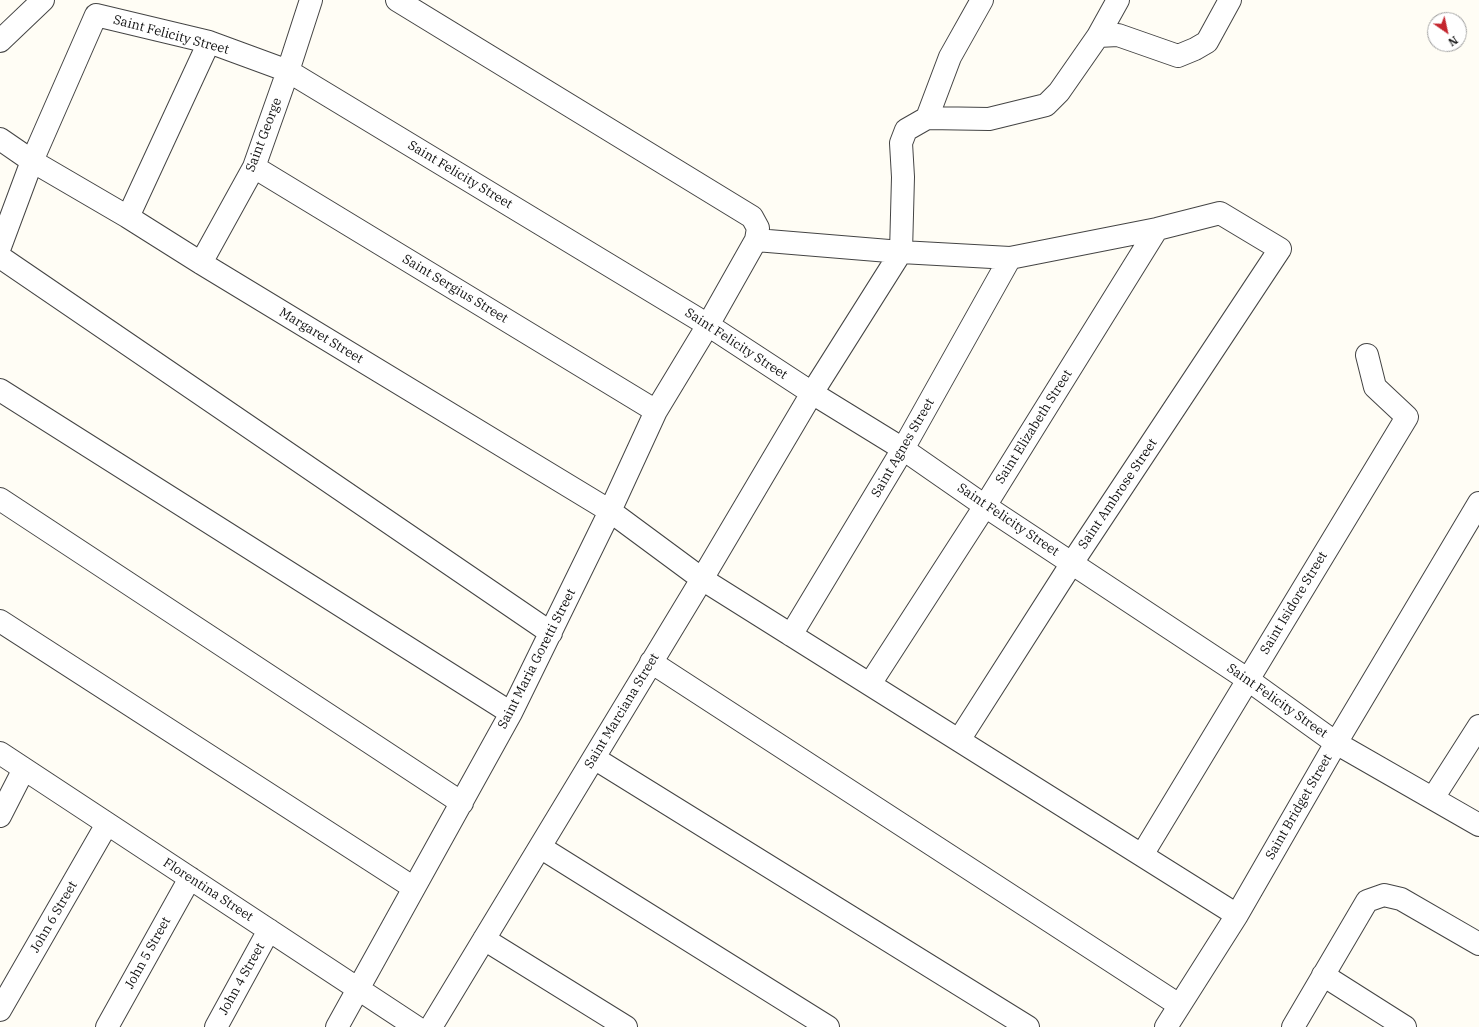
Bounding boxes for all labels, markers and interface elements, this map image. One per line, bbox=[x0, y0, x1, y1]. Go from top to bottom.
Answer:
street label: Saint Felicity Street bbox=[111, 12, 231, 58]
north arrow bbox=[1427, 12, 1467, 52]
text: N bbox=[1446, 33, 1461, 49]
street label: Saint George bbox=[243, 96, 285, 174]
street label: Saint Felicity Street bbox=[405, 138, 515, 212]
street label: Saint Sergius Street bbox=[399, 251, 511, 327]
street label: Margaret Street bbox=[276, 305, 366, 367]
street label: Saint Felicity Street bbox=[682, 305, 790, 383]
street label: Saint Elizabeth Street bbox=[992, 367, 1076, 487]
street label: Saint Agnes Street bbox=[868, 396, 938, 500]
street label: Saint Ambrose Street bbox=[1075, 436, 1161, 552]
street label: Saint Felicity Street bbox=[954, 480, 1062, 560]
street label: Saint Isidore Street bbox=[1257, 549, 1331, 657]
street label: Saint Maria Goretti Street bbox=[495, 586, 579, 732]
street label: Saint Marciana Street bbox=[581, 651, 663, 771]
street label: Saint Felicity Street bbox=[1224, 660, 1330, 742]
street label: Saint Bridget Street bbox=[1262, 751, 1336, 863]
street label: Florentina Street bbox=[160, 855, 256, 925]
street label: John 6 Street bbox=[27, 878, 81, 956]
street label: John 5 Street bbox=[122, 914, 174, 992]
street label: John 4 Street bbox=[216, 940, 268, 1018]

